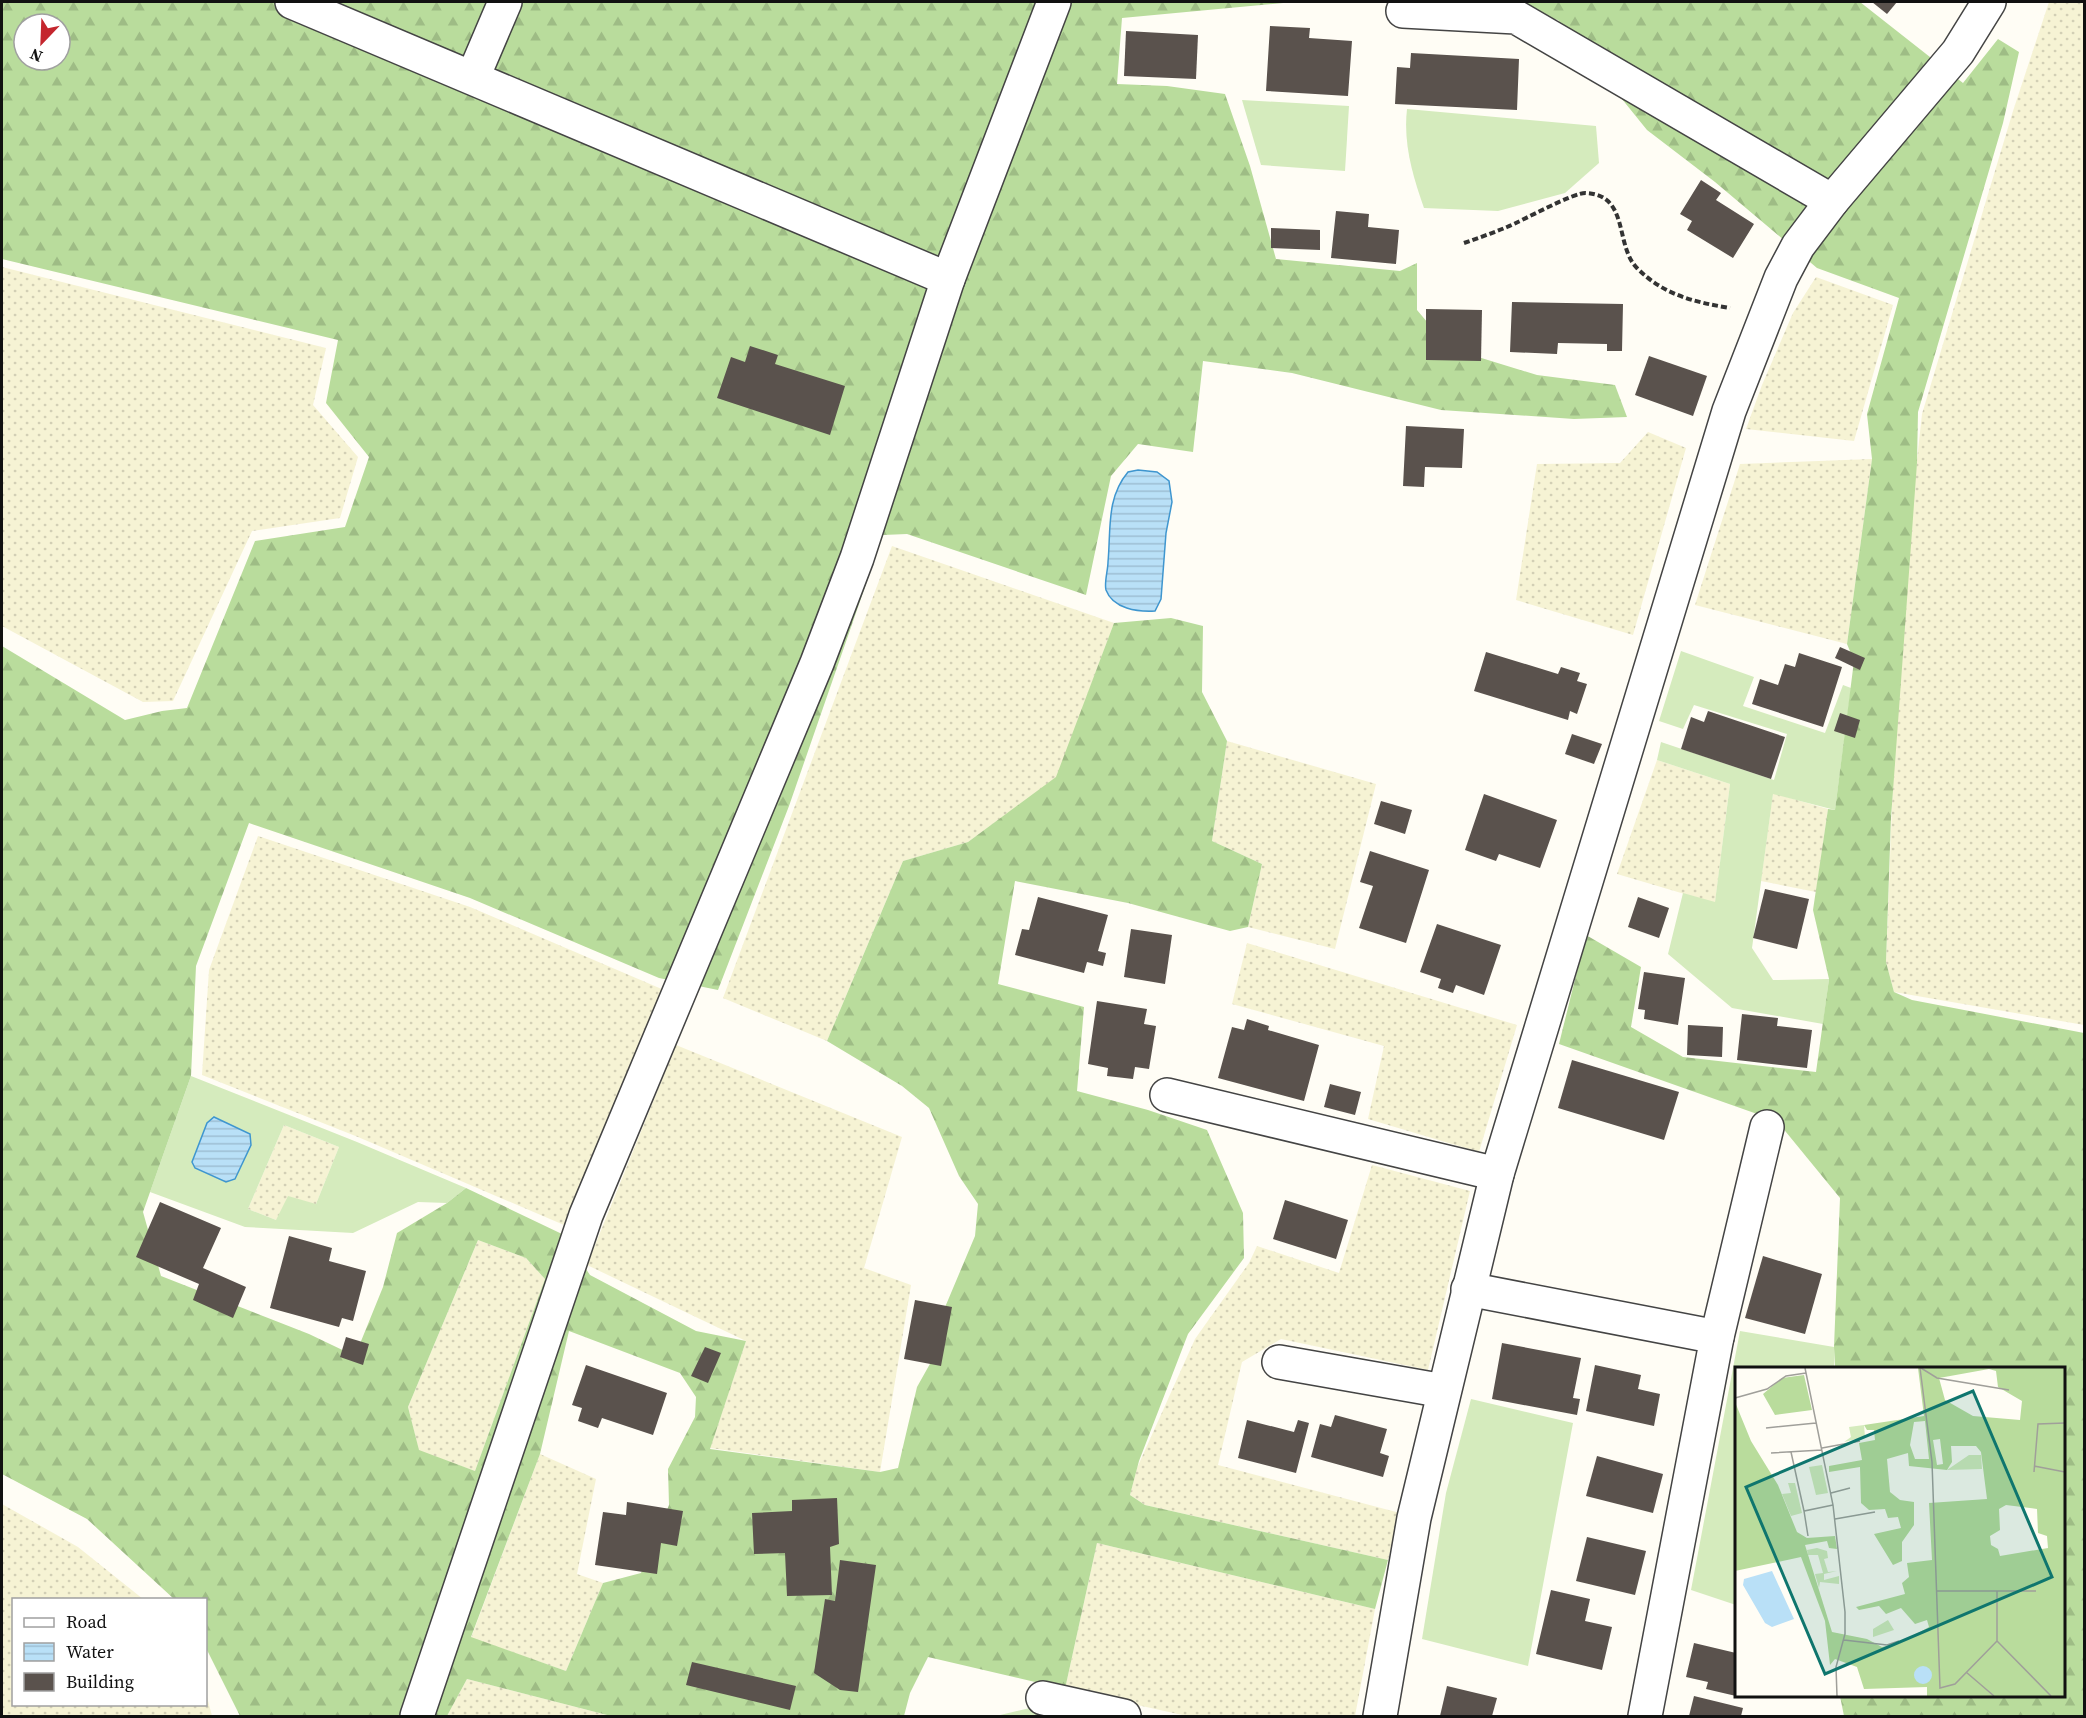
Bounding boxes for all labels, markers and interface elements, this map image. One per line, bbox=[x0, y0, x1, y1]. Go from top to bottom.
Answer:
north arrow bbox=[12, 12, 72, 72]
text: N bbox=[26, 43, 46, 68]
inset map bbox=[1735, 1367, 2065, 1697]
legend bbox=[12, 1598, 207, 1706]
text: Road bbox=[66, 1609, 107, 1634]
text: Water bbox=[66, 1639, 114, 1664]
text: Building bbox=[66, 1669, 134, 1694]

